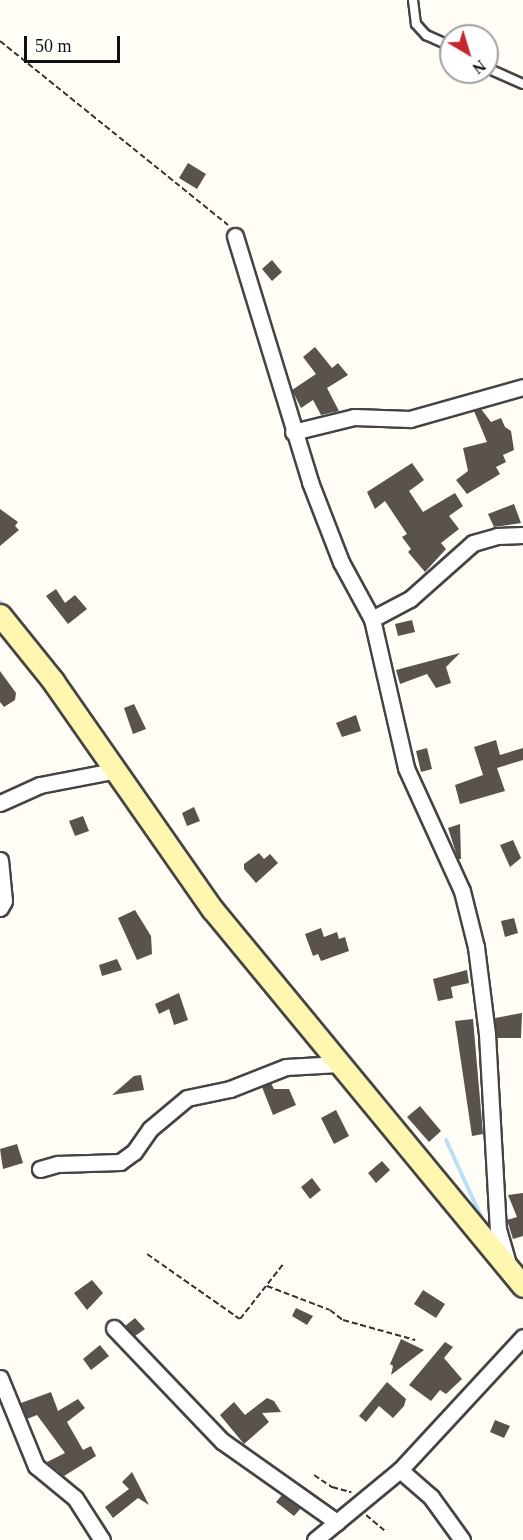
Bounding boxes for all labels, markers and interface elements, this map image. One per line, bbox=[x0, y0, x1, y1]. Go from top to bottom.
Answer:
scale bar bbox=[27, 24, 123, 62]
north arrow bbox=[439, 24, 499, 84]
text: 50 m bbox=[35, 36, 72, 56]
text: N bbox=[469, 57, 489, 77]

